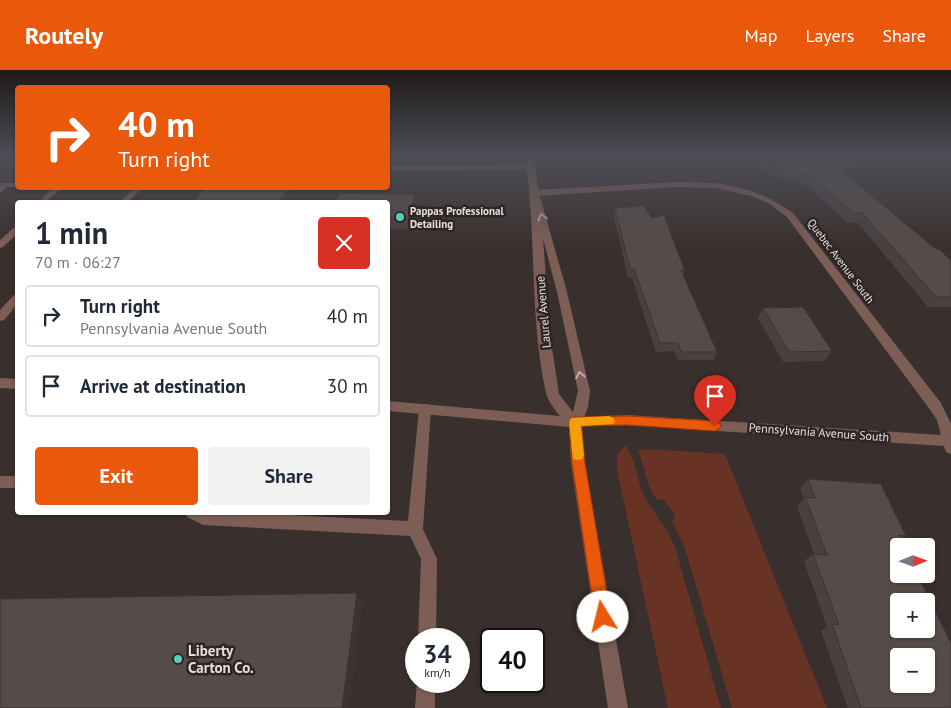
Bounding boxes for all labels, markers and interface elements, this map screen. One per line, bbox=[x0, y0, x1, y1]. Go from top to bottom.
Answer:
text: Routely bbox=[25, 20, 103, 51]
text: Map bbox=[745, 24, 777, 47]
text: Layers bbox=[805, 24, 854, 47]
text: Share bbox=[882, 24, 926, 47]
text: 40 m bbox=[118, 101, 195, 147]
icon: right bbox=[35, 105, 100, 170]
text: Turn right bbox=[118, 145, 210, 173]
place label: Pappas Professional Detailing bbox=[410, 204, 504, 231]
marker: Pappas Professional Detailing bbox=[394, 211, 406, 223]
text: 1 min bbox=[35, 213, 108, 252]
one-way arrow bbox=[537, 213, 548, 222]
street label: Quebec Avenue South bbox=[805, 216, 877, 306]
button: close bbox=[318, 217, 370, 269]
text: 70 m · 06:27 bbox=[35, 252, 121, 272]
street label: Laurel Avenue bbox=[532, 275, 554, 349]
text: Turn right bbox=[80, 294, 160, 318]
icon: right bbox=[37, 302, 65, 330]
text: 40 m bbox=[327, 304, 368, 328]
text: Pennsylvania Avenue South bbox=[80, 318, 267, 338]
one-way arrow bbox=[575, 371, 586, 380]
icon: arrive bbox=[37, 372, 65, 400]
text: Arrive at destination bbox=[80, 374, 246, 398]
text: 30 m bbox=[327, 374, 368, 398]
pin bbox=[694, 375, 736, 426]
icon: arrive bbox=[701, 382, 729, 410]
street label: Pennsylvania Avenue South bbox=[748, 420, 890, 444]
button: Exit bbox=[35, 447, 198, 505]
button: Share bbox=[208, 447, 370, 505]
north arrow bbox=[890, 538, 935, 582]
map controls bbox=[890, 538, 935, 693]
position arrow bbox=[576, 590, 628, 642]
button: + bbox=[890, 593, 935, 638]
speed limit sign: 40 bbox=[480, 628, 545, 693]
text: 34 bbox=[423, 638, 452, 670]
place label: Liberty Carton Co. bbox=[188, 641, 254, 677]
button: − bbox=[890, 648, 935, 693]
marker: Liberty Carton Co. bbox=[172, 653, 184, 665]
text: km/h bbox=[424, 665, 451, 680]

